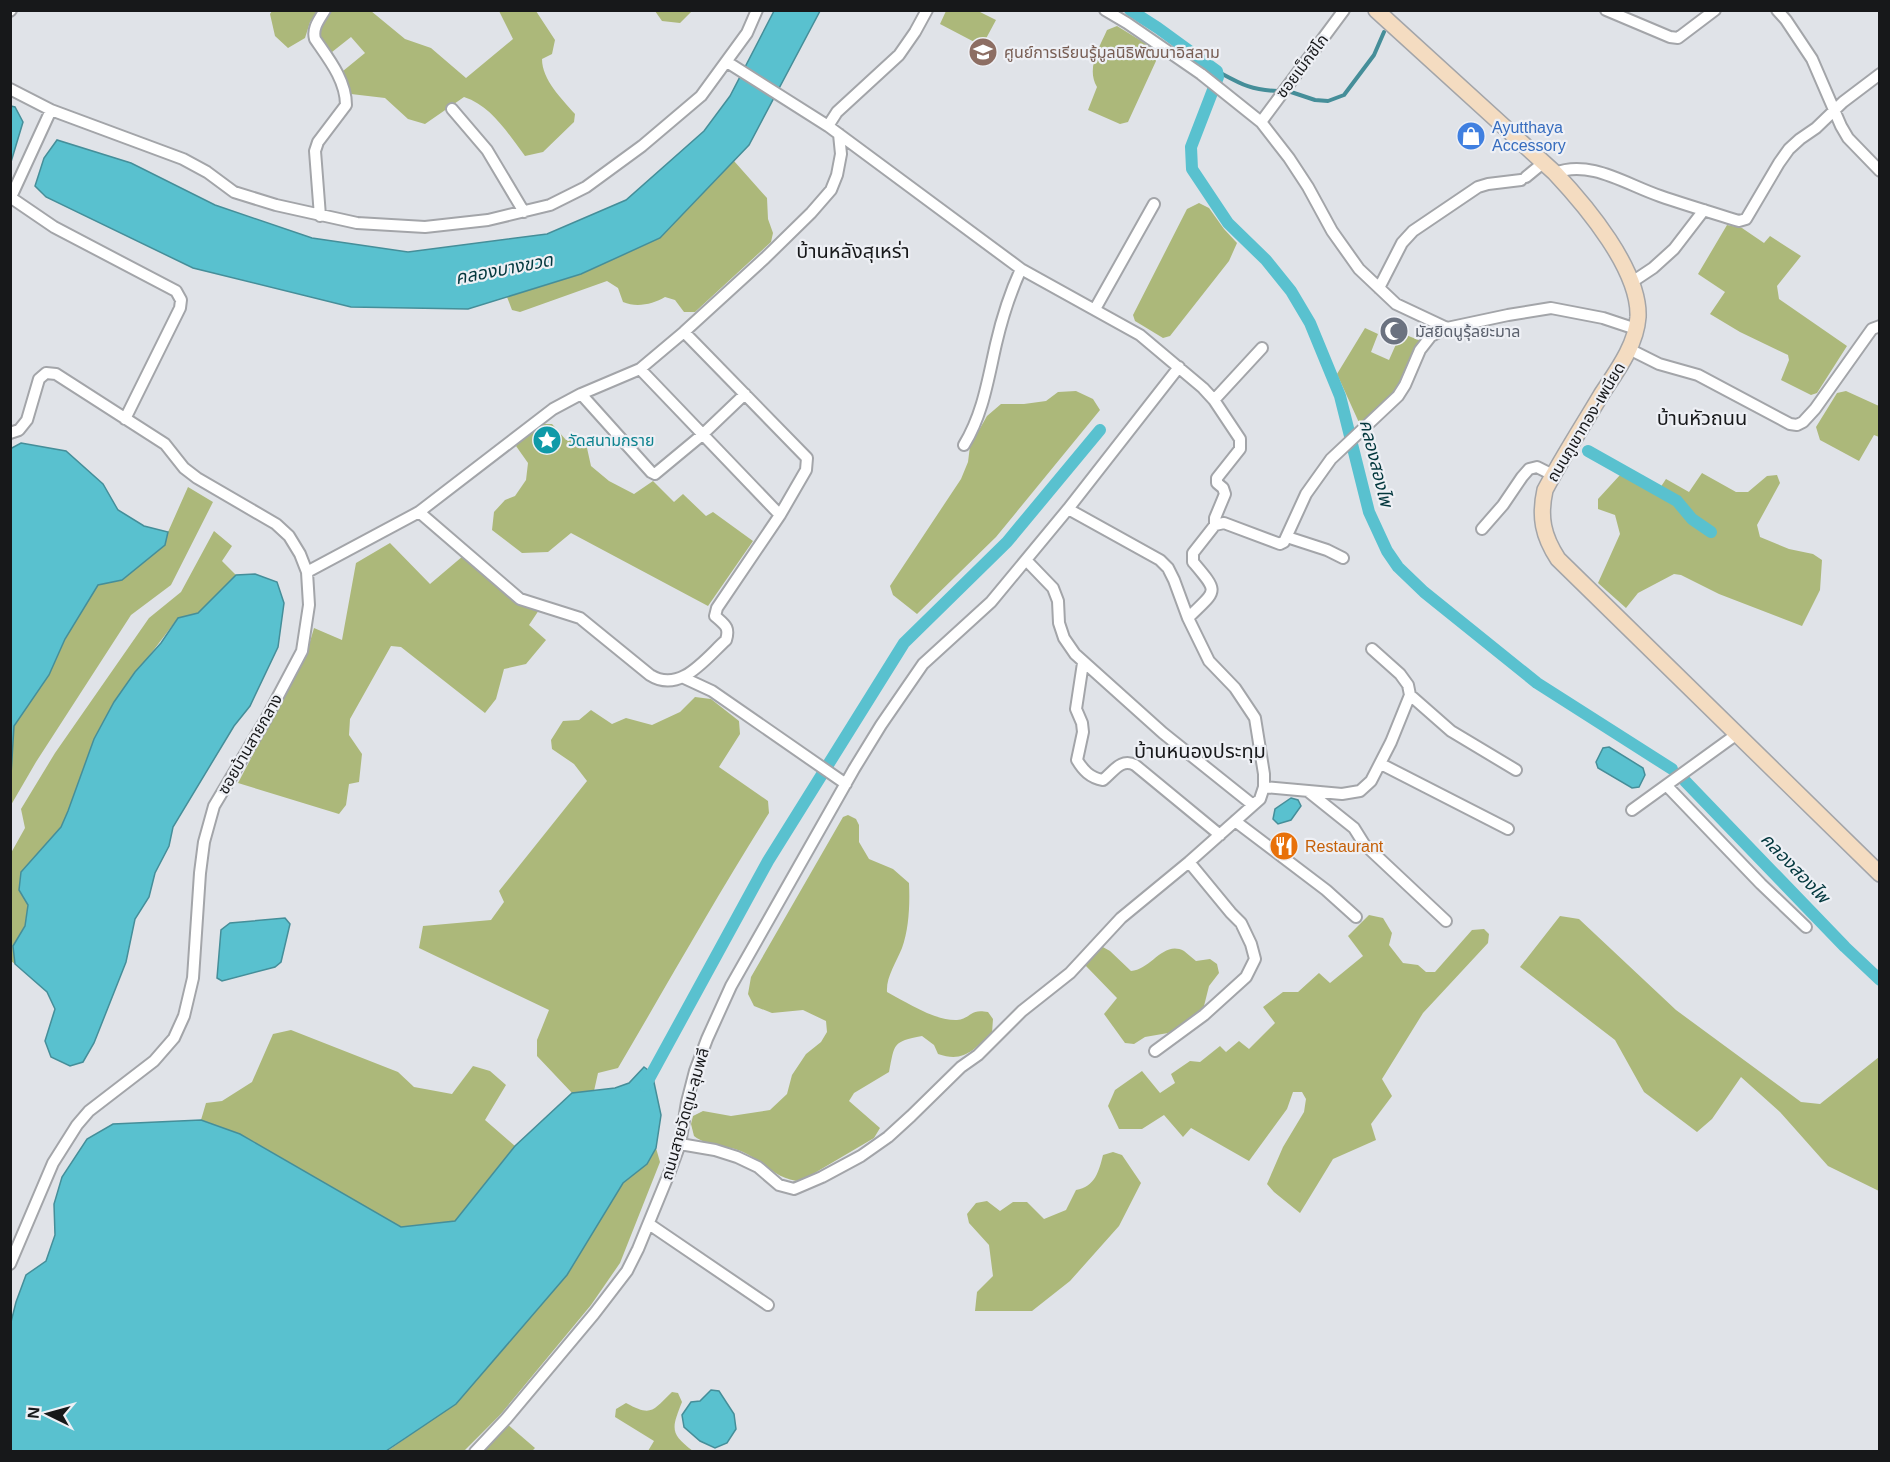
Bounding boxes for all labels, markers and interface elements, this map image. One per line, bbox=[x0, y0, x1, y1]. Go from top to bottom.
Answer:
street label: ซอยเม็กซิโก bbox=[1273, 31, 1331, 101]
school or university icon: ศูนย์การเรียนรู้มูลนิธิพัฒนาอิสลาม bbox=[967, 36, 999, 68]
place label: ศูนย์การเรียนรู้มูลนิธิพัฒนาอิสลาม bbox=[1004, 44, 1220, 62]
place label: Ayutthaya Accessory bbox=[1492, 119, 1566, 154]
shop icon: Ayutthaya Accessory bbox=[1455, 120, 1487, 152]
district label: บ้านหลังสุเหร่า bbox=[796, 240, 910, 263]
water label: คลองบางขวด bbox=[454, 250, 555, 288]
mosque icon: มัสยิดนูรุ้ลยะมาล bbox=[1378, 315, 1410, 347]
place label: มัสยิดนูรุ้ลยะมาล bbox=[1415, 323, 1520, 341]
street label: ถนนภูเขาทอง-เพนียด bbox=[1544, 359, 1629, 485]
district label: บ้านหัวถนน bbox=[1657, 407, 1747, 429]
water label: คลองสองไพ bbox=[1355, 417, 1397, 511]
place icon: วัดสนามกราย bbox=[531, 424, 563, 456]
place label: วัดสนามกราย bbox=[568, 432, 654, 449]
street label: ซอยบ้านสายกลาง bbox=[215, 691, 285, 797]
district label: บ้านหนองประทุม bbox=[1134, 740, 1266, 763]
water label: คลองสองไพ bbox=[1757, 829, 1835, 909]
restaurant icon: Restaurant bbox=[1268, 830, 1300, 862]
place label: Restaurant bbox=[1305, 838, 1384, 855]
street label: ถนนสายวัดตูม-ลุมพลี bbox=[658, 1046, 713, 1182]
north arrow bbox=[18, 1384, 78, 1444]
text: N bbox=[25, 1406, 43, 1419]

